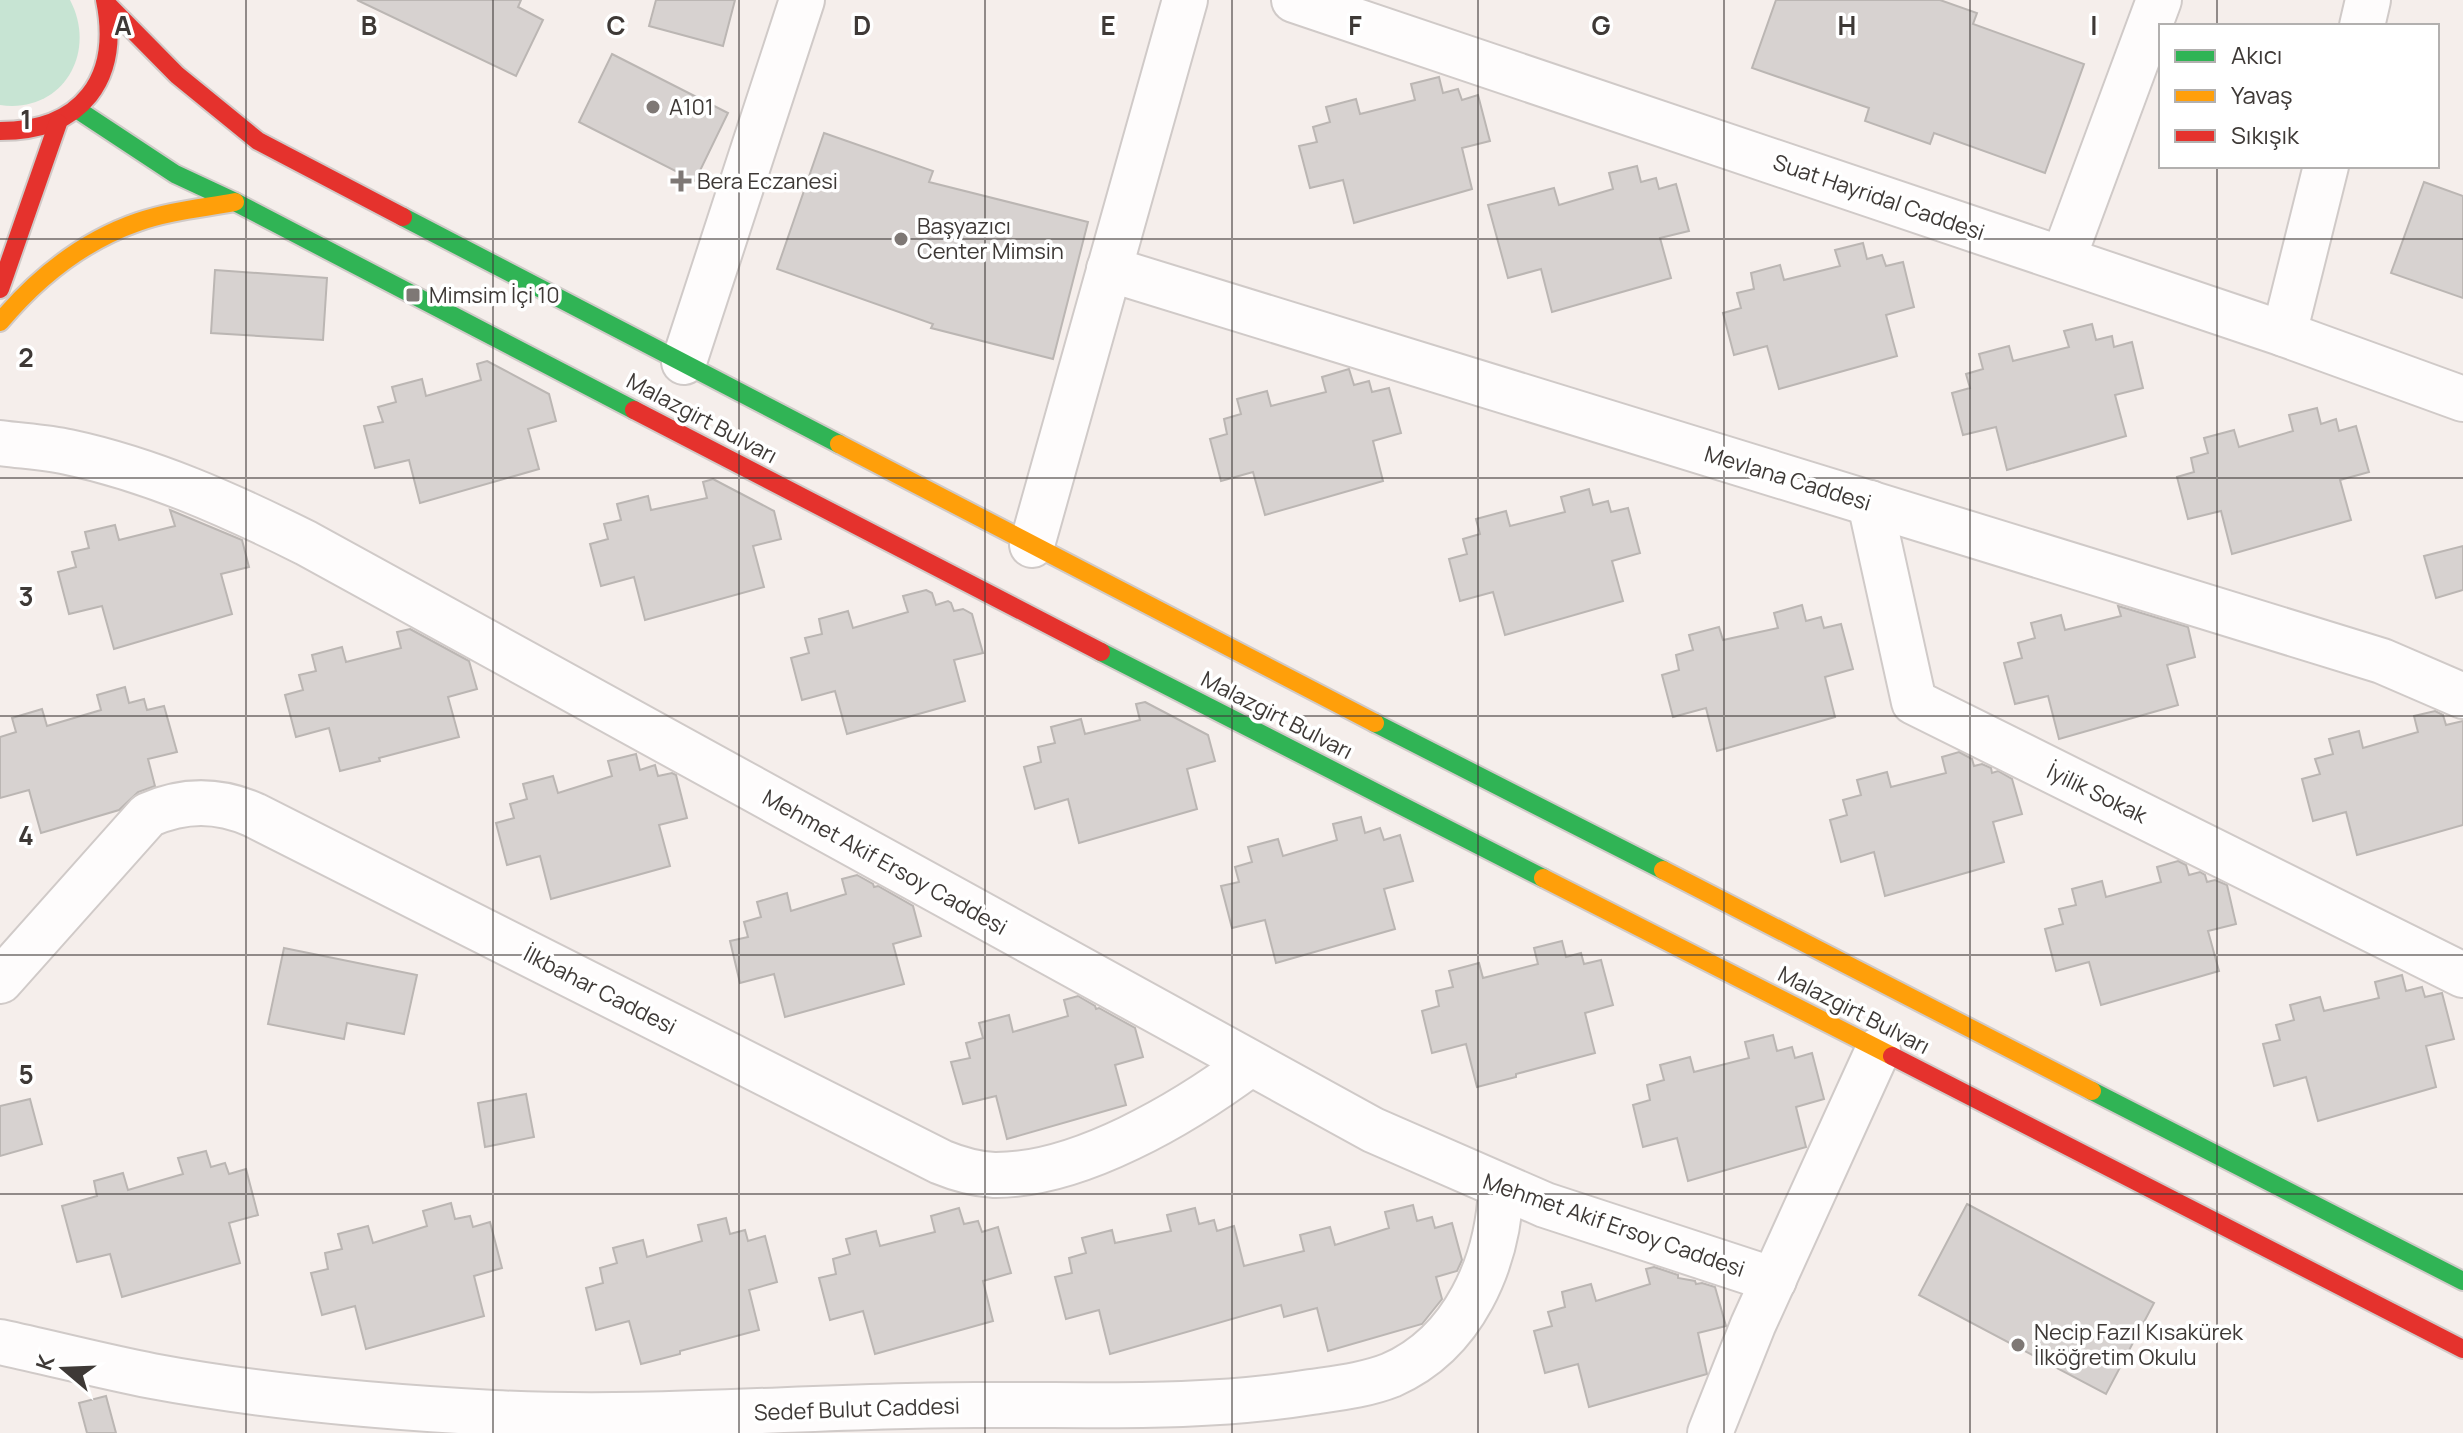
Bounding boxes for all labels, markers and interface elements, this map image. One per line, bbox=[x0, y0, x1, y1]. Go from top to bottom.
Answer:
text: A bbox=[114, 7, 132, 43]
text: B bbox=[361, 7, 377, 43]
text: C bbox=[606, 7, 626, 43]
text: D bbox=[853, 7, 871, 43]
text: E bbox=[1100, 7, 1116, 43]
text: F bbox=[1348, 7, 1362, 43]
text: G bbox=[1591, 7, 1611, 43]
text: H bbox=[1838, 7, 1856, 43]
text: I bbox=[2090, 7, 2098, 43]
legend bbox=[2159, 24, 2439, 168]
text: Akıcı bbox=[2231, 38, 2282, 71]
text: Yavaş bbox=[2231, 78, 2293, 111]
place label: A101 bbox=[669, 92, 714, 122]
marker: A101 bbox=[644, 98, 662, 116]
text: 1 bbox=[20, 101, 32, 137]
text: Sıkışık bbox=[2231, 118, 2300, 151]
street label: Suat Hayridal Caddesi bbox=[1769, 147, 1989, 247]
place label: Bera Eczanesi bbox=[697, 166, 838, 196]
marker: Bera Eczanesi bbox=[672, 172, 690, 190]
place label: Başyazıcı Center Mimsin bbox=[917, 211, 1064, 266]
marker: Başyazıcı Center Mimsin bbox=[892, 230, 910, 248]
place label: Mimsim İçi 10 bbox=[429, 280, 560, 310]
marker: Mimsim İçi 10 bbox=[404, 286, 422, 304]
text: 2 bbox=[18, 339, 34, 375]
street label: Malazgirt Bulvarı bbox=[621, 366, 783, 470]
street label: Mevlana Caddesi bbox=[1701, 438, 1875, 518]
text: 3 bbox=[18, 578, 34, 614]
street label: Malazgirt Bulvarı bbox=[1196, 664, 1358, 766]
street label: İyilik Sokak bbox=[2042, 756, 2153, 831]
street label: Mehmet Akif Ersoy Caddesi bbox=[757, 782, 1013, 942]
text: 4 bbox=[18, 817, 34, 853]
street label: İlkbahar Caddesi bbox=[519, 939, 681, 1041]
street label: Malazgirt Bulvarı bbox=[1773, 959, 1935, 1061]
text: 5 bbox=[18, 1056, 34, 1092]
street label: Mehmet Akif Ersoy Caddesi bbox=[1479, 1166, 1749, 1284]
place label: Necip Fazıl Kısakürek İlköğretim Okulu bbox=[2034, 1317, 2244, 1372]
north arrow bbox=[24, 1329, 104, 1409]
marker: Necip Fazıl Kısakürek İlköğretim Okulu bbox=[2009, 1336, 2027, 1354]
text: K bbox=[29, 1350, 62, 1374]
street label: Sedef Bulut Caddesi bbox=[754, 1390, 960, 1428]

